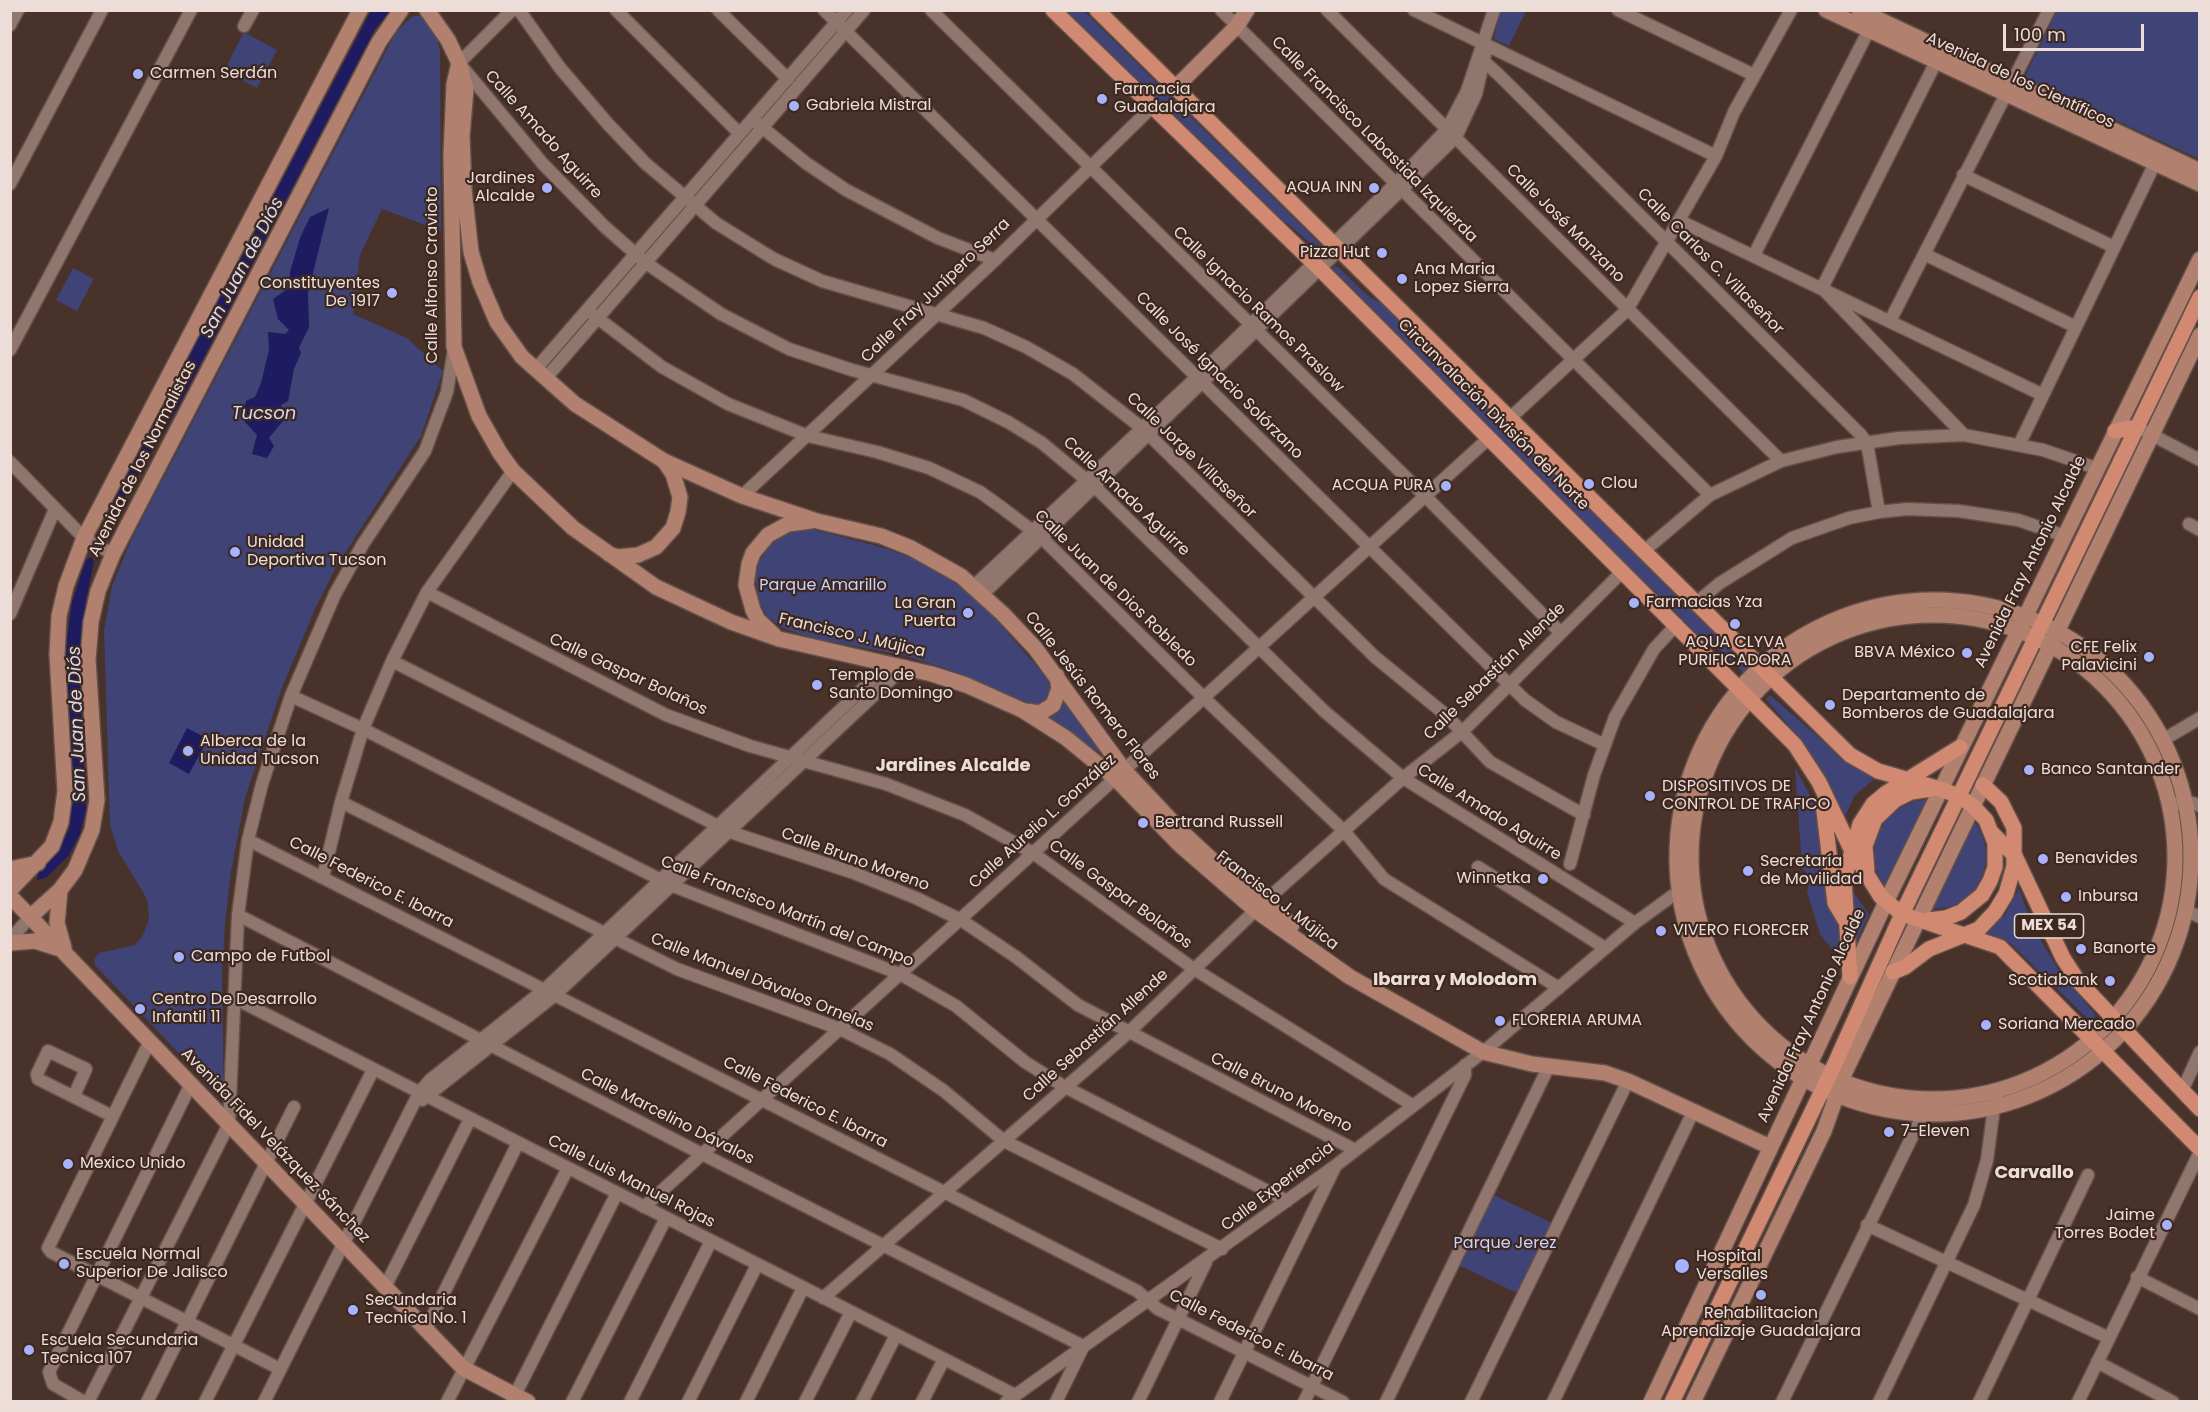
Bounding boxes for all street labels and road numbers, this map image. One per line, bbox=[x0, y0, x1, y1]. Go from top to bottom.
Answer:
street label: Avenida de los Científicos bbox=[1923, 29, 2117, 133]
street label: Calle Francisco Labastida Izquierda bbox=[1267, 33, 1481, 247]
street label: Calle Amado Aguirre bbox=[480, 67, 606, 203]
street label: Calle José Manzano bbox=[1502, 161, 1628, 287]
street label: Calle Carlos C. Villaseñor bbox=[1633, 185, 1787, 339]
street label: Calle Alfonso Cravioto bbox=[423, 187, 443, 363]
street label: Calle Fray Junípero Serra bbox=[858, 215, 1014, 367]
street label: Calle Ignacio Ramos Praslow bbox=[1168, 223, 1348, 397]
street label: Calle José Ignacio Solórzano bbox=[1131, 288, 1307, 464]
street label: Circunvalación División del Norte bbox=[1393, 315, 1593, 515]
street label: Avenida de los Normalistas bbox=[85, 358, 201, 560]
street label: Calle Jorge Villaseñor bbox=[1122, 389, 1260, 523]
street label: Calle Amado Aguirre bbox=[1059, 433, 1193, 561]
street label: Avenida Fray Antonio Alcalde bbox=[1971, 453, 2091, 671]
street label: Calle Juan de Dios Robledo bbox=[1030, 506, 1200, 672]
street label: Calle Sebastián Allende bbox=[1420, 599, 1570, 745]
street label: Calle Jesús Romero Flores bbox=[1020, 608, 1164, 784]
street label: Francisco J. Mújica bbox=[777, 610, 927, 662]
street label: Calle Gaspar Bolaños bbox=[546, 630, 710, 720]
street label: Calle Aurelio L. González bbox=[966, 751, 1120, 893]
street label: Calle Amado Aguirre bbox=[1413, 761, 1565, 865]
street label: Calle Bruno Moreno bbox=[778, 824, 932, 896]
street label: Calle Federico E. Ibarra bbox=[285, 833, 457, 933]
street label: Calle Gaspar Bolaños bbox=[1045, 837, 1195, 953]
street label: Francisco J. Mújica bbox=[1212, 847, 1342, 955]
street label: Calle Francisco Martín del Campo bbox=[658, 852, 916, 972]
street label: Avenida Fray Antonio Alcalde bbox=[1754, 906, 1870, 1126]
road number: MEX 54 bbox=[2014, 914, 2084, 938]
street label: Calle Manuel Dávalos Ornelas bbox=[648, 929, 876, 1037]
street label: Calle Sebastián Allende bbox=[1019, 966, 1173, 1106]
street label: Avenida Fidel Velázquez Sánchez bbox=[177, 1045, 373, 1247]
street label: Calle Bruno Moreno bbox=[1207, 1049, 1355, 1137]
street label: Calle Federico E. Ibarra bbox=[719, 1053, 891, 1153]
street label: Calle Marcelino Dávalos bbox=[577, 1065, 757, 1169]
street label: Calle Luis Manuel Rojas bbox=[544, 1131, 718, 1233]
street label: Calle Experiencia bbox=[1218, 1138, 1338, 1236]
street label: Calle Federico E. Ibarra bbox=[1165, 1286, 1337, 1386]

